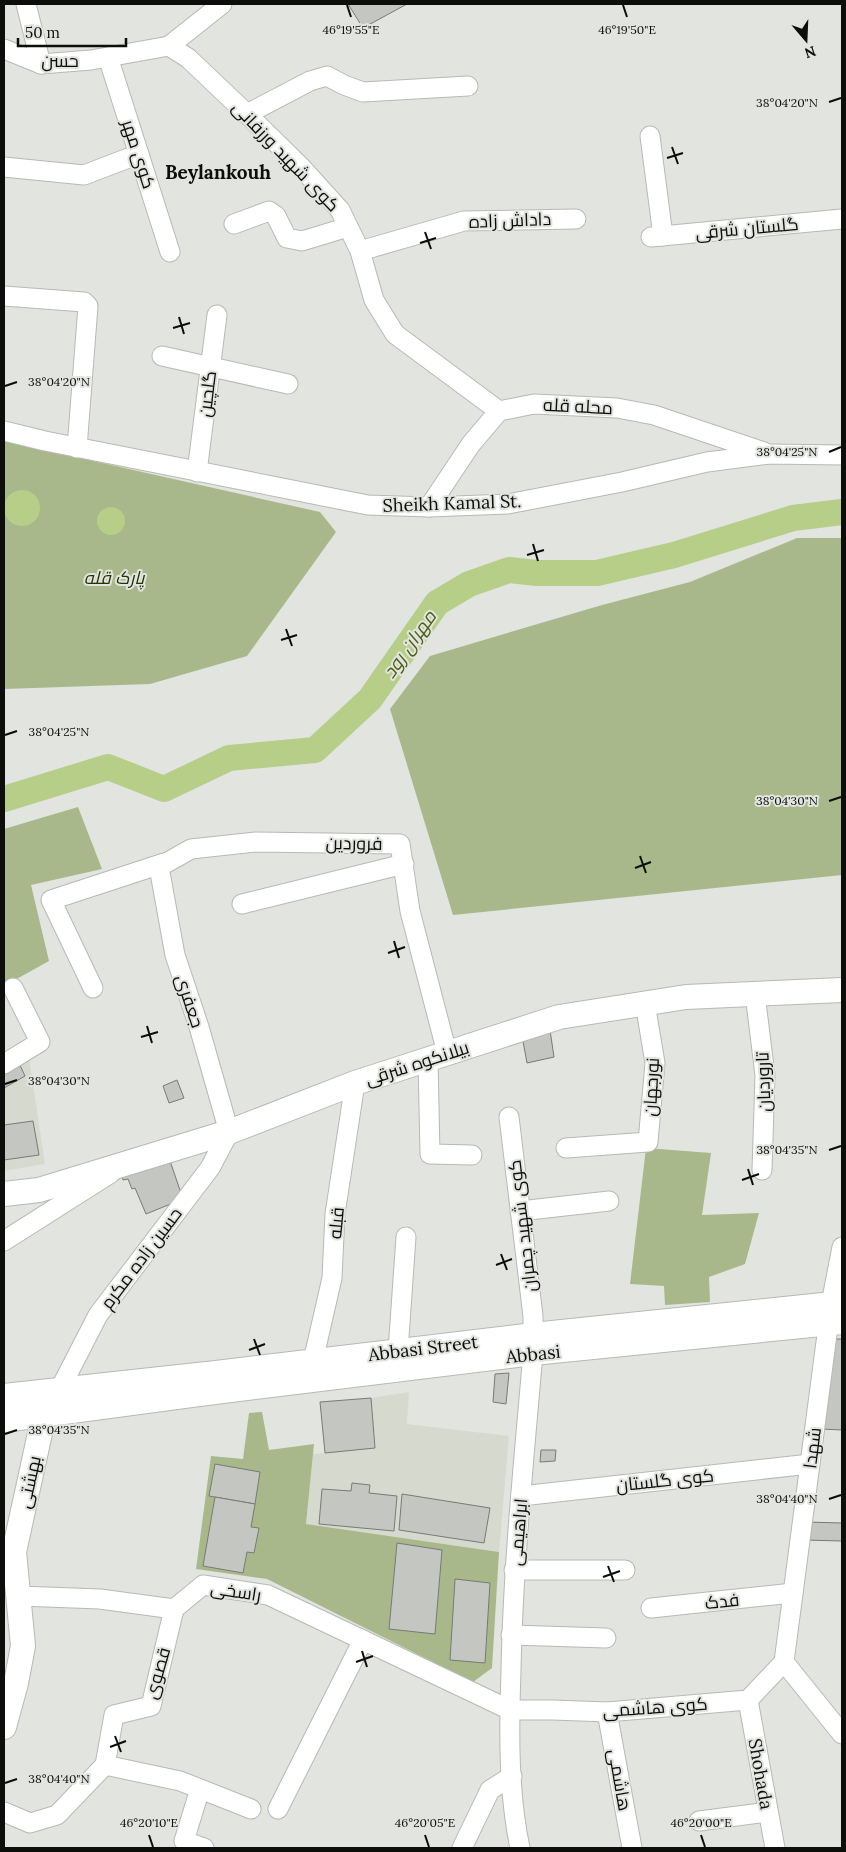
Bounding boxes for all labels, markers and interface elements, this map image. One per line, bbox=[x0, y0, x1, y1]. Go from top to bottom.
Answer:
scale bar bbox=[18, 15, 125, 47]
north arrow bbox=[781, 15, 831, 65]
text: 46°19'55"E bbox=[323, 22, 379, 37]
text: 46°19'50"E bbox=[598, 22, 656, 37]
text: 50 m bbox=[25, 23, 60, 42]
text: N bbox=[802, 42, 818, 63]
street label: حسن bbox=[41, 49, 79, 72]
text: 38°04'20"N bbox=[756, 95, 818, 110]
street label: کوی شهید ورزفانی bbox=[227, 96, 345, 216]
street label: کوی مهر bbox=[117, 116, 161, 191]
district label: Beylankouh bbox=[165, 160, 271, 184]
street label: داداش زاده bbox=[468, 207, 552, 233]
street label: گلستان شرقی bbox=[694, 212, 800, 244]
street label: گلچین bbox=[193, 370, 222, 419]
text: 38°04'20"N bbox=[28, 374, 90, 389]
street label: محله قله bbox=[542, 393, 614, 419]
text: 38°04'25"N bbox=[757, 444, 817, 459]
street label: Sheikh Kamal St. bbox=[382, 489, 522, 517]
park label: پارک قله bbox=[84, 566, 145, 590]
water label: مهران رود bbox=[377, 605, 442, 683]
text: 38°04'25"N bbox=[29, 724, 89, 739]
text: 38°04'30"N bbox=[756, 793, 818, 808]
street label: فروردین bbox=[325, 831, 383, 855]
street label: جعفری bbox=[171, 972, 209, 1030]
street label: بیلانکوه شرقی bbox=[362, 1035, 472, 1091]
street label: تاروردیان bbox=[750, 1051, 776, 1112]
street label: نورجهان bbox=[638, 1057, 664, 1117]
text: 38°04'30"N bbox=[28, 1073, 90, 1088]
text: 38°04'35"N bbox=[756, 1142, 818, 1157]
street label: کوی شهید چمران bbox=[502, 1158, 543, 1294]
street label: حسین زاده مکرم bbox=[95, 1202, 188, 1314]
street label: قبله bbox=[323, 1206, 349, 1240]
street label: Abbasi Street bbox=[366, 1330, 479, 1366]
street label: Abbasi bbox=[504, 1340, 562, 1368]
text: 38°04'35"N bbox=[28, 1422, 90, 1437]
street label: شهدا bbox=[798, 1426, 826, 1470]
street label: بهشتی bbox=[12, 1454, 46, 1510]
street label: کوی گلستان bbox=[615, 1463, 715, 1497]
text: 38°04'40"N bbox=[756, 1491, 818, 1506]
street label: ابراهیمی bbox=[504, 1497, 532, 1567]
street label: راسخی bbox=[209, 1576, 263, 1606]
street label: فدک bbox=[704, 1588, 740, 1614]
street label: قصوی bbox=[139, 1644, 175, 1702]
street label: کوی هاشمی bbox=[602, 1692, 708, 1722]
street label: Shohada bbox=[743, 1737, 779, 1811]
street label: هاشمی bbox=[603, 1747, 637, 1813]
text: 38°04'40"N bbox=[28, 1771, 90, 1786]
text: 46°20'10"E bbox=[120, 1815, 178, 1830]
text: 46°20'05"E bbox=[395, 1815, 455, 1830]
text: 46°20'00"E bbox=[670, 1815, 732, 1830]

